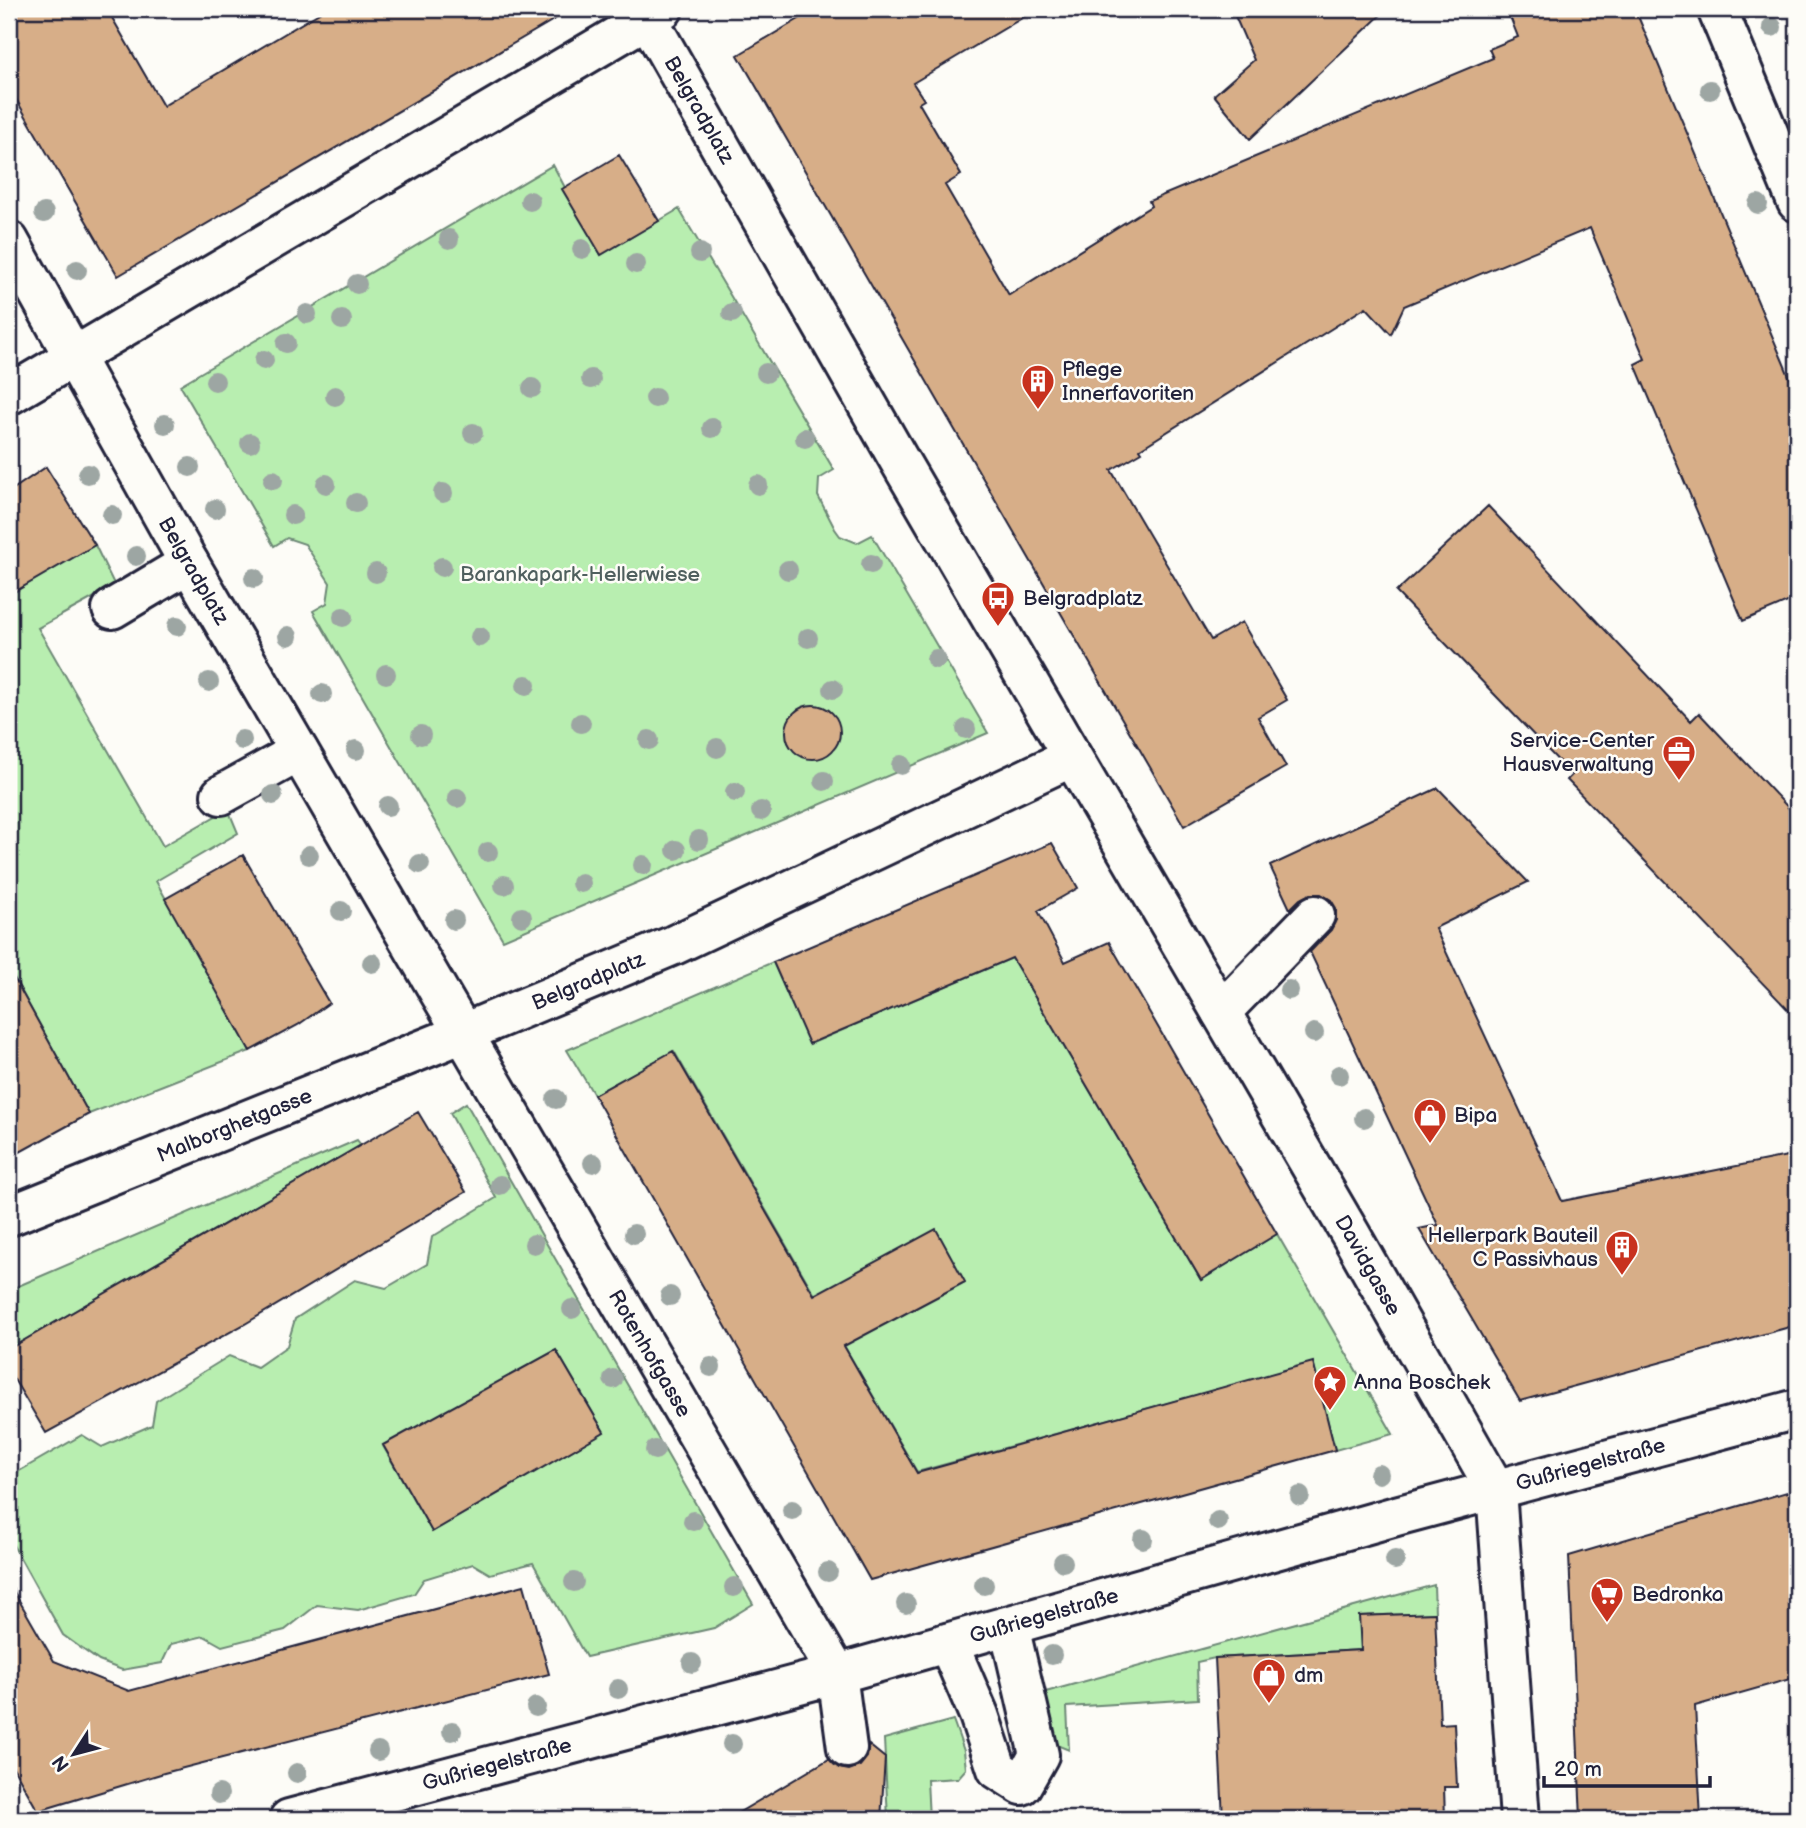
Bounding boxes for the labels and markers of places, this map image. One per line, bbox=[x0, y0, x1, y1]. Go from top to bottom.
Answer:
place label: Pflege Innerfavoriten bbox=[1062, 357, 1194, 406]
building icon: Pflege Innerfavoriten bbox=[1019, 362, 1057, 411]
bus stop icon: Belgradplatz bbox=[979, 579, 1017, 628]
place label: Belgradplatz bbox=[1023, 586, 1144, 611]
place label: Service-Center Hausverwaltung bbox=[1502, 728, 1654, 777]
office icon: Service-Center Hausverwaltung bbox=[1660, 733, 1698, 782]
shop icon: Bipa bbox=[1411, 1096, 1449, 1145]
place label: Bipa bbox=[1454, 1103, 1497, 1128]
place label: Hellerpark Bauteil C Passivhaus bbox=[1428, 1223, 1598, 1272]
building icon: Hellerpark Bauteil C Passivhaus bbox=[1603, 1228, 1641, 1277]
place icon: Anna Boschek bbox=[1311, 1363, 1349, 1412]
place label: Anna Boschek bbox=[1354, 1370, 1491, 1395]
supermarket icon: Bedronka bbox=[1588, 1575, 1626, 1624]
place label: Bedronka bbox=[1632, 1582, 1724, 1607]
shop icon: dm bbox=[1250, 1656, 1288, 1705]
place label: dm bbox=[1294, 1663, 1323, 1688]

